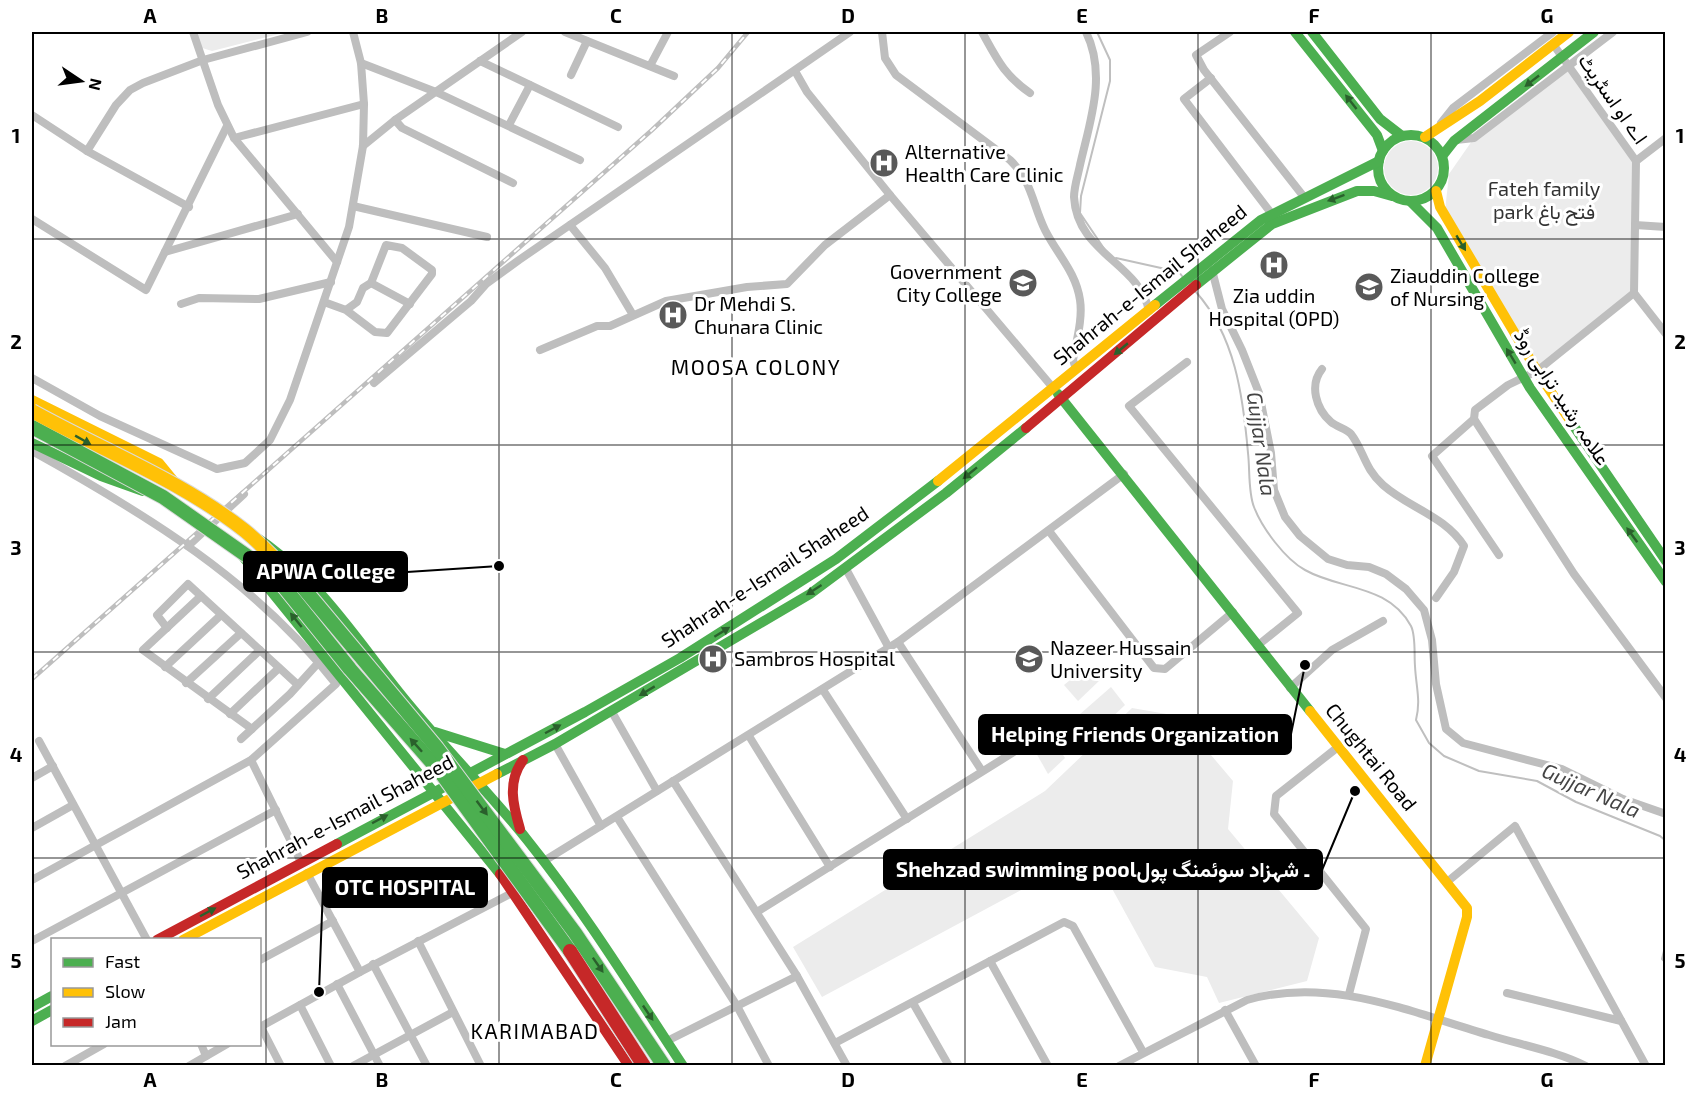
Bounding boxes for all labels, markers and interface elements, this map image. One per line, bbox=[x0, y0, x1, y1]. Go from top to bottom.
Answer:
text: A bbox=[143, 3, 157, 27]
text: B bbox=[376, 3, 388, 27]
text: C bbox=[610, 3, 622, 27]
text: D bbox=[841, 3, 855, 27]
text: E bbox=[1076, 3, 1088, 27]
text: F bbox=[1308, 3, 1320, 27]
text: G bbox=[1541, 3, 1553, 27]
street label: اے او اسٹریٹ bbox=[1572, 49, 1654, 149]
north arrow bbox=[51, 51, 111, 111]
one-way arrow bbox=[1524, 74, 1540, 87]
text: N bbox=[86, 77, 107, 92]
one-way arrow bbox=[1345, 94, 1358, 110]
text: 1 bbox=[12, 123, 20, 147]
text: 1 bbox=[1676, 123, 1684, 147]
place label: Alternative Health Care Clinic bbox=[905, 139, 1064, 186]
hospital icon: Alternative Health Care Clinic bbox=[868, 147, 900, 179]
park label: Fateh family park فتح باغ bbox=[1488, 176, 1601, 226]
one-way arrow bbox=[1327, 194, 1345, 203]
street label: Shahrah-e-Ismail Shaheed bbox=[1048, 199, 1251, 370]
one-way arrow bbox=[1456, 235, 1467, 251]
hospital icon: Zia uddin Hospital (OPD) bbox=[1258, 249, 1290, 281]
place label: Government City College bbox=[890, 259, 1002, 306]
place label: Ziauddin College of Nursing bbox=[1390, 263, 1540, 310]
school or university icon: Government City College bbox=[1007, 267, 1039, 299]
school or university icon: Ziauddin College of Nursing bbox=[1353, 271, 1385, 303]
place label: Zia uddin Hospital (OPD) bbox=[1209, 283, 1339, 330]
place label: Dr Mehdi S. Chunara Clinic bbox=[694, 291, 823, 338]
hospital icon: Dr Mehdi S. Chunara Clinic bbox=[657, 299, 689, 331]
street label: علامہ رشید ترابی روڈ bbox=[1508, 324, 1616, 470]
text: 2 bbox=[10, 329, 22, 353]
text: 2 bbox=[1674, 329, 1686, 353]
one-way arrow bbox=[1113, 343, 1129, 356]
one-way arrow bbox=[1505, 348, 1516, 364]
district label: MOOSA COLONY bbox=[671, 354, 841, 379]
water label: Gujjar Nala bbox=[1242, 390, 1282, 498]
one-way arrow bbox=[74, 435, 91, 445]
one-way arrow bbox=[962, 467, 978, 480]
street label: Shahrah-e-Ismail Shaheed bbox=[656, 500, 872, 652]
one-way arrow bbox=[1626, 527, 1638, 542]
text: 3 bbox=[10, 535, 22, 559]
text: 3 bbox=[1674, 535, 1686, 559]
callout: APWA College bbox=[244, 552, 407, 591]
text: APWA College bbox=[257, 558, 396, 583]
one-way arrow bbox=[806, 585, 823, 596]
one-way arrow bbox=[289, 612, 302, 628]
one-way arrow bbox=[714, 626, 730, 637]
place label: Nazeer Hussain University bbox=[1050, 635, 1191, 682]
hospital icon: Sambros Hospital bbox=[697, 643, 729, 675]
school or university icon: Nazeer Hussain University bbox=[1013, 643, 1045, 675]
place label: Sambros Hospital bbox=[734, 646, 895, 670]
one-way arrow bbox=[639, 685, 655, 696]
street label: Chughtai Road bbox=[1321, 698, 1422, 815]
callout: Helping Friends Organization bbox=[979, 715, 1291, 754]
text: Helping Friends Organization bbox=[991, 721, 1279, 746]
one-way arrow bbox=[544, 725, 562, 735]
one-way arrow bbox=[409, 738, 423, 752]
text: 4 bbox=[10, 742, 23, 766]
text: 4 bbox=[1674, 742, 1687, 766]
street label: Shahrah-e-Ismail Shaheed bbox=[232, 749, 457, 883]
water label: Gujjar Nala bbox=[1538, 757, 1645, 823]
one-way arrow bbox=[476, 800, 488, 816]
one-way arrow bbox=[372, 814, 389, 824]
callout: Shehzad swimming pool۔ شہزاد سوئمنگ پول bbox=[884, 850, 1322, 889]
text: Shehzad swimming pool۔ شہزاد سوئمنگ پول bbox=[896, 856, 1310, 884]
callout: OTC HOSPITAL bbox=[323, 868, 487, 907]
text: OTC HOSPITAL bbox=[335, 874, 475, 899]
one-way arrow bbox=[200, 907, 217, 917]
legend bbox=[51, 938, 261, 1046]
text: 5 bbox=[10, 948, 22, 972]
text: 5 bbox=[1674, 948, 1686, 972]
text: Fast bbox=[105, 950, 140, 972]
one-way arrow bbox=[592, 957, 604, 973]
text: Slow bbox=[105, 980, 146, 1002]
one-way arrow bbox=[642, 1005, 654, 1021]
text: Jam bbox=[105, 1010, 137, 1032]
district label: KARIMABAD bbox=[471, 1018, 599, 1043]
text: A bbox=[143, 1067, 157, 1091]
text: B bbox=[376, 1067, 388, 1091]
text: C bbox=[610, 1067, 622, 1091]
text: D bbox=[841, 1067, 855, 1091]
text: E bbox=[1076, 1067, 1088, 1091]
text: F bbox=[1308, 1067, 1320, 1091]
text: G bbox=[1541, 1067, 1553, 1091]

